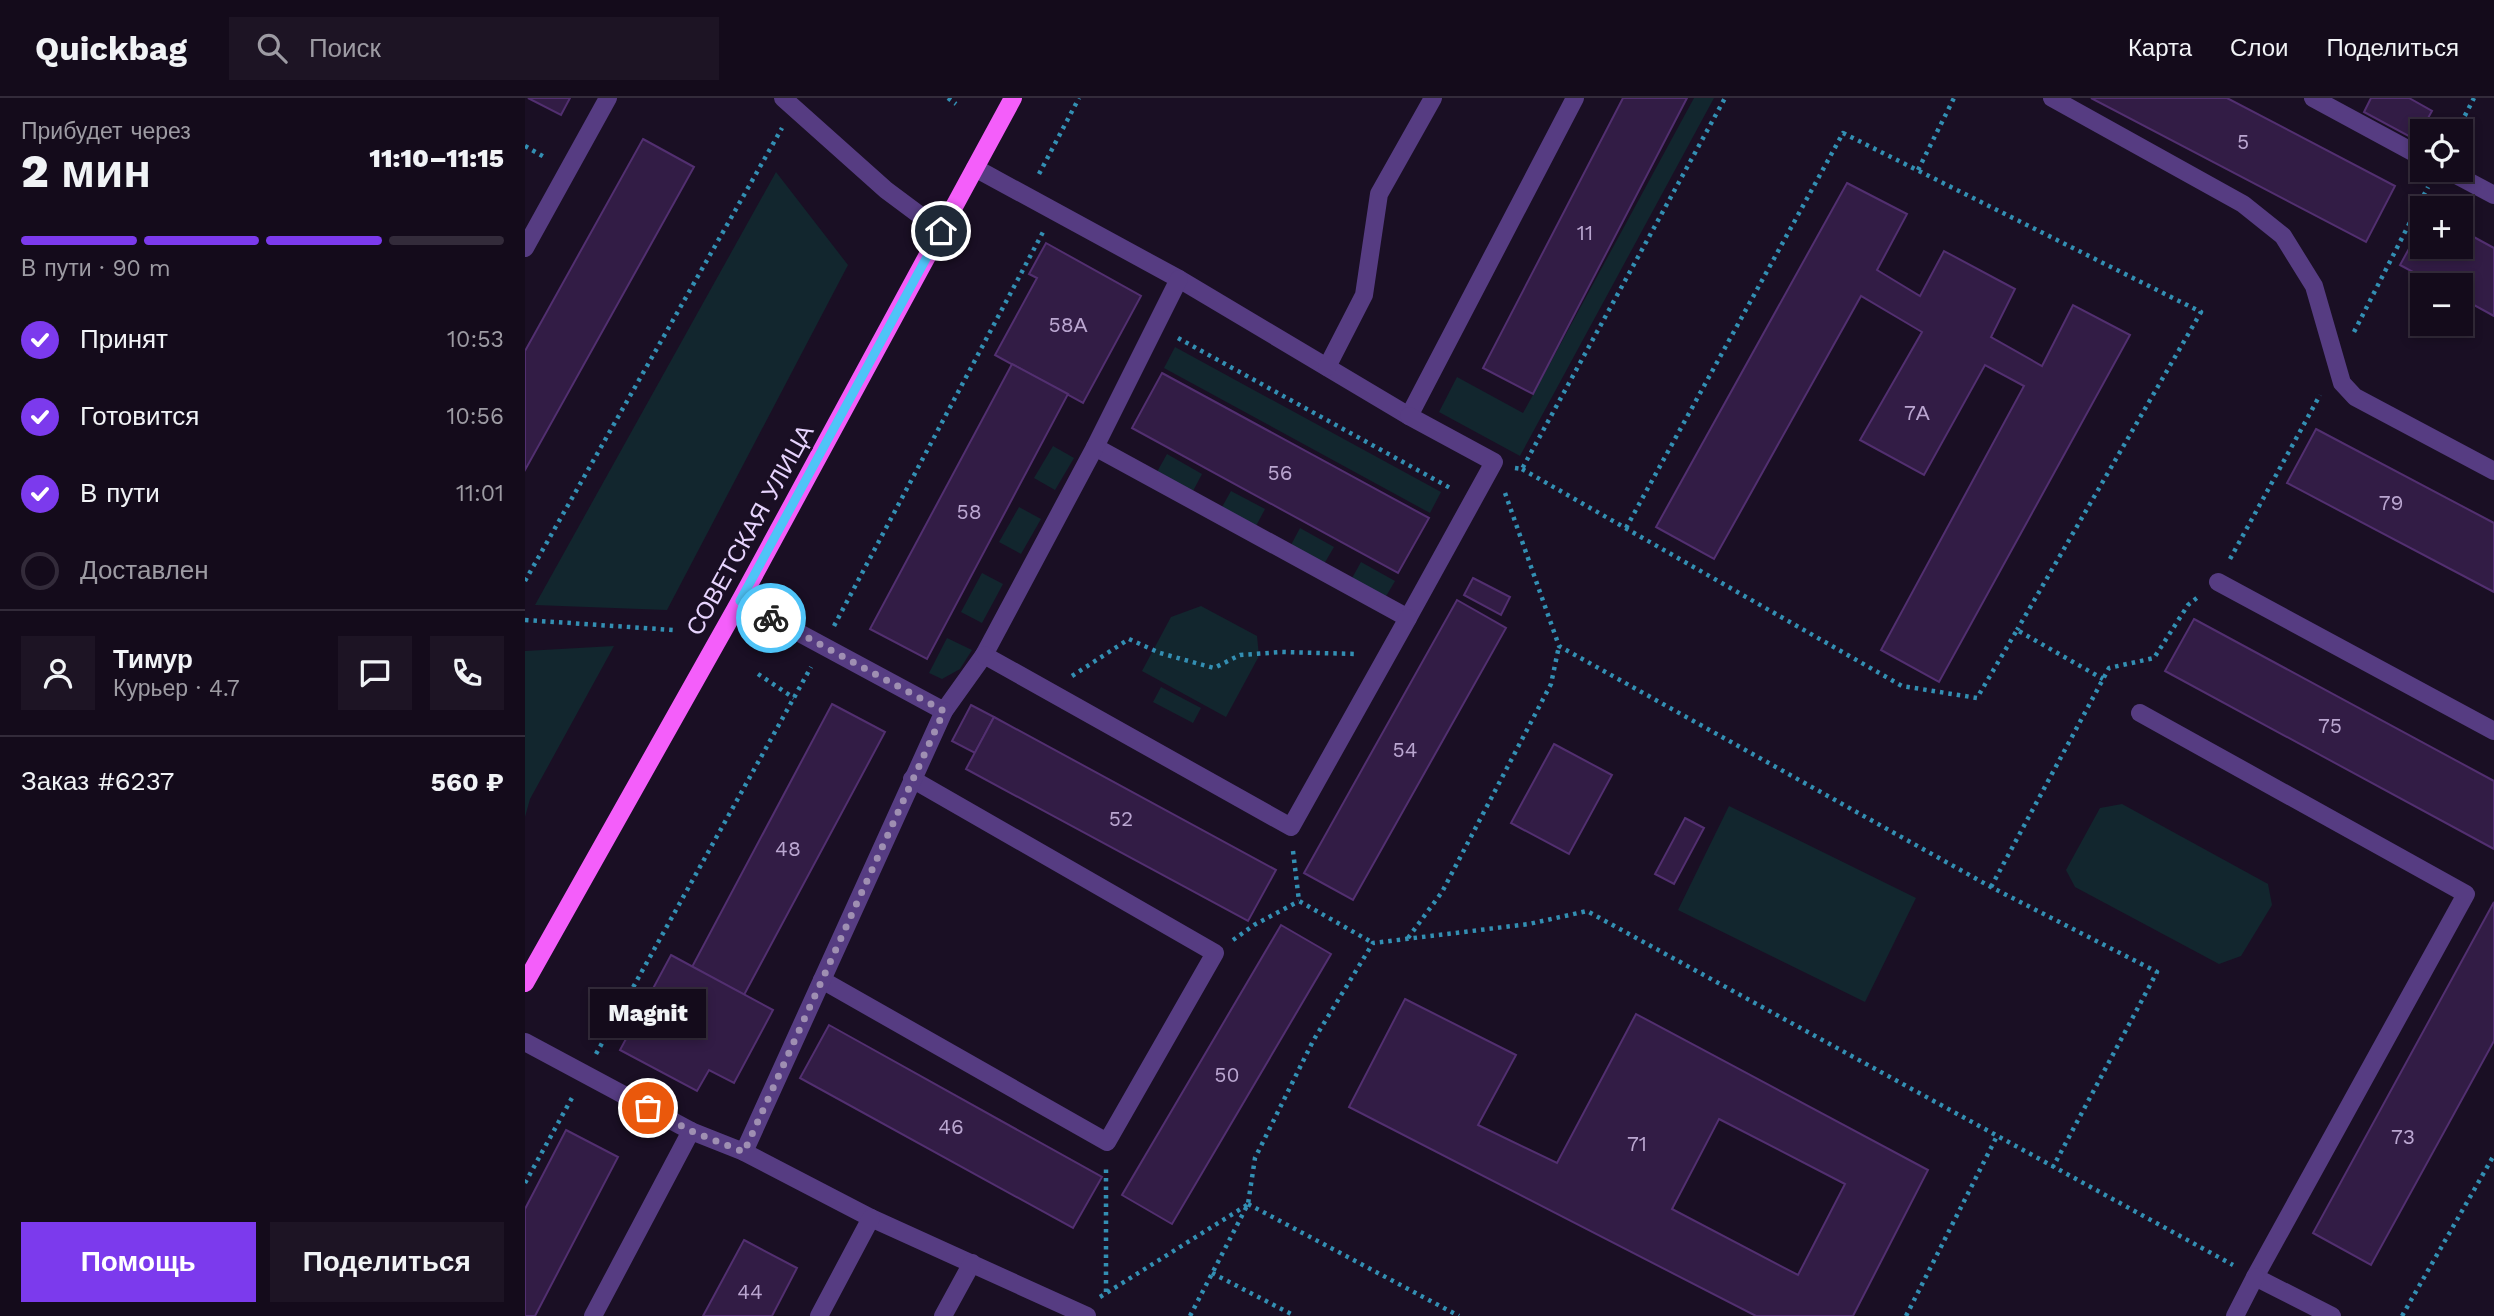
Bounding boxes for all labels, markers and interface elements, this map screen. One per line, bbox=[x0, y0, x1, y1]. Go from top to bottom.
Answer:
search box bbox=[229, 17, 719, 80]
text: Quickbag bbox=[35, 29, 187, 68]
icon: search bbox=[253, 29, 291, 67]
text: Поиск bbox=[309, 33, 381, 63]
text: Карта bbox=[2128, 34, 2192, 62]
text: Слои bbox=[2230, 34, 2288, 62]
text: Поделиться bbox=[2326, 34, 2459, 62]
text: Прибудет через bbox=[21, 118, 191, 145]
map controls bbox=[2410, 119, 2473, 336]
button: locate bbox=[2410, 119, 2473, 182]
house number: 5 bbox=[2237, 129, 2249, 154]
text: 11:10–11:15 bbox=[369, 143, 504, 173]
text: 2 мин bbox=[21, 144, 151, 198]
button: + bbox=[2410, 196, 2473, 259]
pin bbox=[911, 201, 971, 261]
icon: home bbox=[922, 212, 960, 250]
house number: 11 bbox=[1577, 220, 1593, 245]
text: В пути · 90 m bbox=[21, 255, 171, 282]
button: − bbox=[2410, 273, 2473, 336]
house number: 58А bbox=[1048, 312, 1088, 337]
icon: check bbox=[21, 321, 59, 359]
text: Принят bbox=[80, 324, 168, 354]
text: 10:53 bbox=[447, 326, 504, 353]
icon: check bbox=[21, 398, 59, 436]
house number: 7А bbox=[1904, 400, 1930, 425]
text: Готовится bbox=[80, 401, 199, 431]
text: 10:56 bbox=[447, 403, 504, 430]
street label: СОВЕТСКАЯ УЛИЦА bbox=[680, 420, 820, 640]
house number: 56 bbox=[1268, 460, 1293, 485]
icon: check bbox=[21, 475, 59, 513]
text: В пути bbox=[80, 478, 160, 508]
text: 11:01 bbox=[456, 480, 504, 507]
house number: 79 bbox=[2379, 490, 2403, 515]
house number: 58 bbox=[956, 499, 982, 524]
text: Доставлен bbox=[80, 555, 209, 585]
courier bbox=[736, 583, 806, 653]
icon: bike bbox=[752, 599, 790, 637]
button: person bbox=[21, 636, 95, 710]
button: chat bbox=[338, 636, 412, 710]
button: phone bbox=[430, 636, 504, 710]
text: Тимур bbox=[113, 644, 193, 674]
text: Курьер · 4.7 bbox=[113, 675, 240, 702]
house number: 75 bbox=[2318, 713, 2342, 738]
house number: 54 bbox=[1392, 737, 1418, 762]
text: Заказ #6237 bbox=[21, 766, 174, 796]
text: 560 ₽ bbox=[431, 767, 504, 797]
house number: 52 bbox=[1109, 806, 1133, 831]
house number: 48 bbox=[775, 836, 801, 861]
callout: Magnit bbox=[590, 989, 706, 1038]
text: Magnit bbox=[608, 1000, 688, 1027]
house number: 50 bbox=[1214, 1062, 1240, 1087]
pin bbox=[618, 1078, 678, 1138]
icon: bag bbox=[629, 1089, 667, 1127]
house number: 46 bbox=[938, 1114, 964, 1139]
house number: 73 bbox=[2391, 1124, 2415, 1149]
house number: 71 bbox=[1627, 1131, 1647, 1156]
button: Помощь bbox=[21, 1222, 256, 1302]
button: Поделиться bbox=[270, 1222, 504, 1302]
house number: 44 bbox=[737, 1279, 763, 1304]

